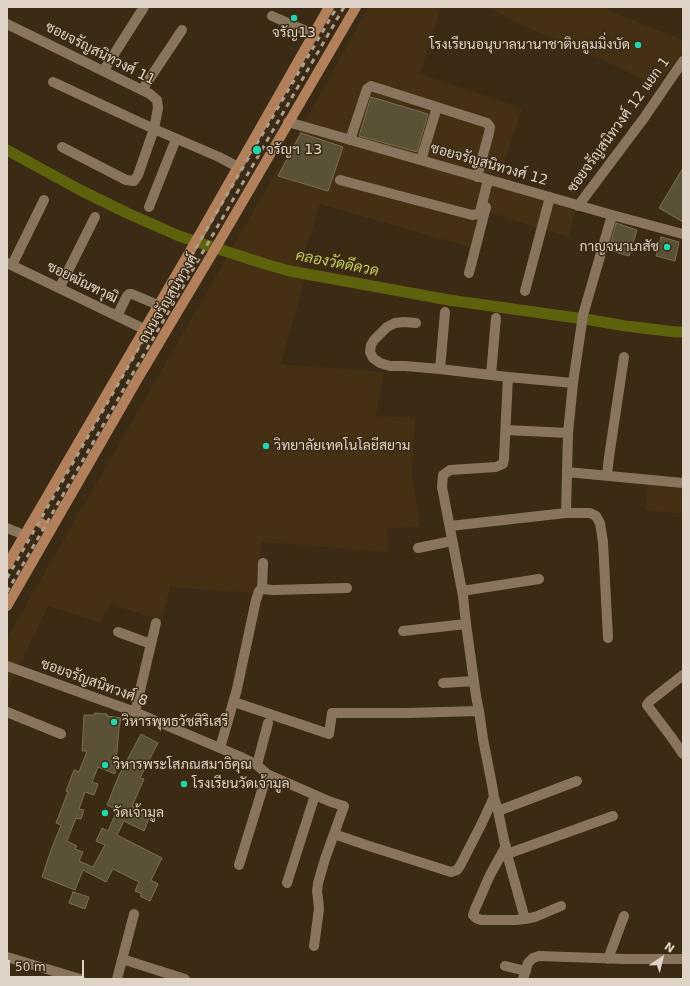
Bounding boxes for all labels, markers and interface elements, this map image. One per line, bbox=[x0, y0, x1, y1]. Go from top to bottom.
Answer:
marker: จรัญ13 bbox=[289, 13, 299, 23]
street label: ซอยจรัญสนิทวงศ์ 11 bbox=[42, 19, 158, 89]
place label: จรัญ13 bbox=[272, 25, 316, 41]
place label: โรงเรียนอนุบาลนานาชาติบลูมมิ่งบัด bbox=[429, 37, 630, 53]
marker: โรงเรียนอนุบาลนานาชาติบลูมมิ่งบัด bbox=[633, 40, 643, 50]
street label: ซอยจรัญสนิทวงศ์ 12 แยก 1 bbox=[564, 54, 674, 196]
street label: ซอยจรัญสนิทวงศ์ 12 bbox=[428, 140, 550, 190]
place label: จรัญฯ 13 bbox=[266, 142, 322, 158]
marker: จรัญฯ 13 bbox=[251, 144, 263, 156]
place label: กาญจนาเภสัช bbox=[579, 239, 659, 255]
marker: กาญจนาเภสัช bbox=[662, 242, 672, 252]
water label: คลองวัดดีดวด bbox=[294, 247, 380, 281]
street label: ถนนจรัญสนิทวงศ์ bbox=[136, 252, 202, 346]
street label: ซอยฒัณฑวุฒิ bbox=[44, 259, 120, 307]
place label: วิทยาลัยเทคโนโลยีสยาม bbox=[274, 438, 410, 454]
marker: วิทยาลัยเทคโนโลยีสยาม bbox=[261, 441, 271, 451]
street label: ซอยจรัญสนิทวงศ์ 8 bbox=[38, 656, 150, 710]
place label: วิหารพุทธวัชสิริเสรี bbox=[122, 714, 228, 730]
marker: วิหารพุทธวัชสิริเสรี bbox=[109, 717, 119, 727]
place label: วิหารพระโสภณสมาธิคุณ bbox=[113, 757, 252, 773]
marker: วิหารพระโสภณสมาธิคุณ bbox=[100, 760, 110, 770]
place label: โรงเรียนวัดเจ้ามูล bbox=[192, 776, 290, 792]
marker: โรงเรียนวัดเจ้ามูล bbox=[179, 779, 189, 789]
place label: วัดเจ้ามูล bbox=[113, 805, 164, 821]
marker: วัดเจ้ามูล bbox=[100, 808, 110, 818]
north arrow bbox=[642, 938, 682, 978]
text: N bbox=[662, 940, 677, 956]
scale bar bbox=[10, 952, 86, 978]
text: 50 m bbox=[15, 960, 46, 974]

